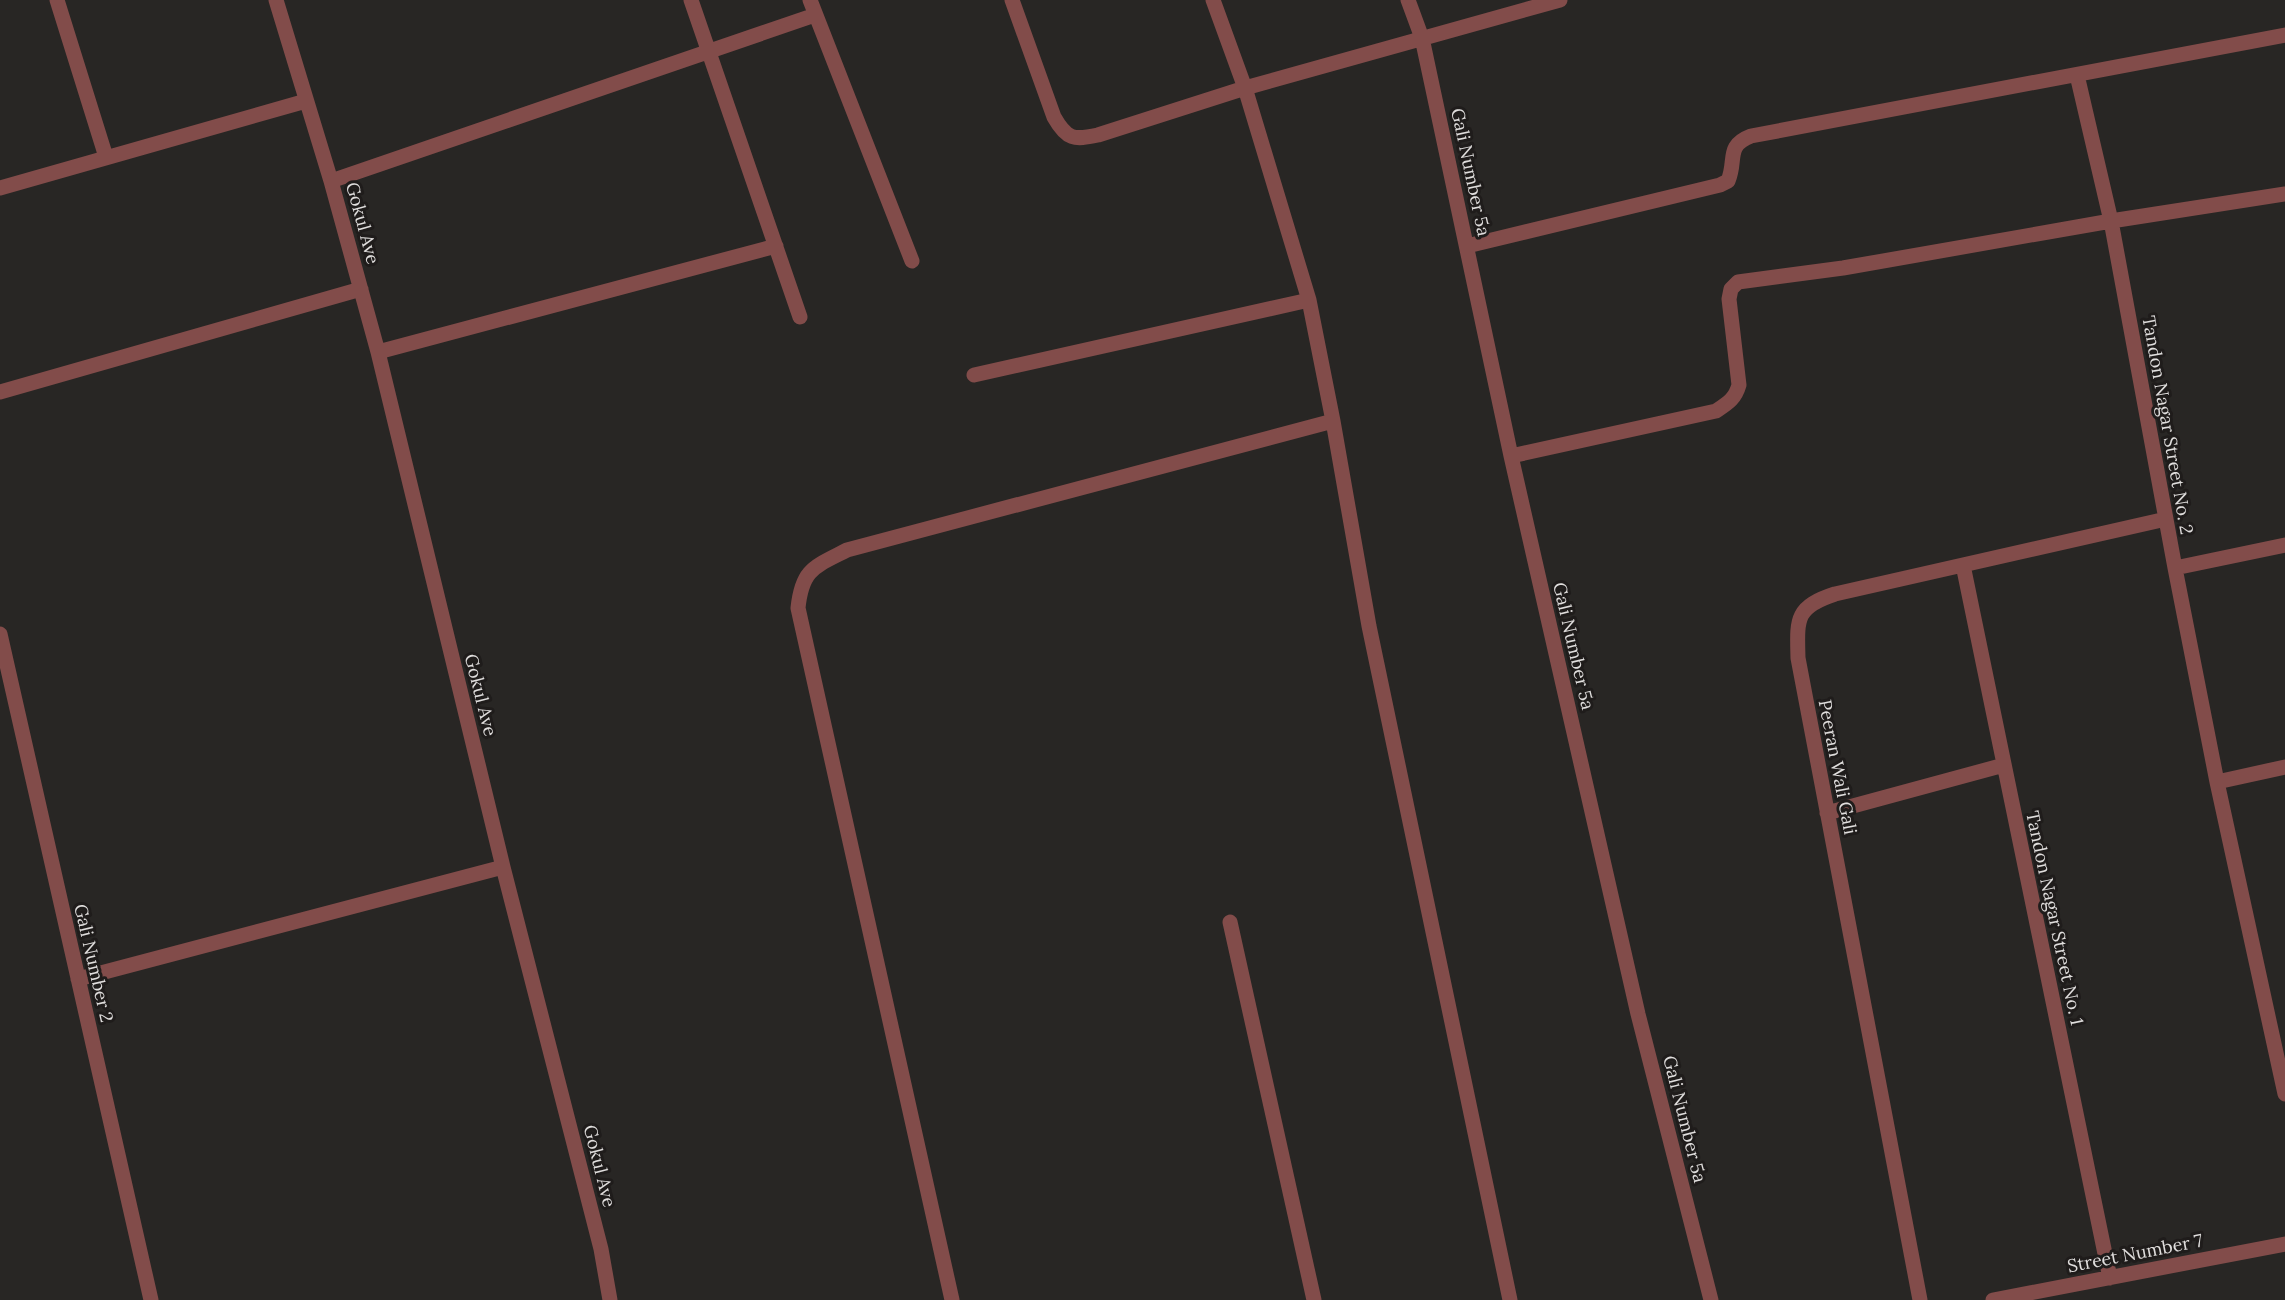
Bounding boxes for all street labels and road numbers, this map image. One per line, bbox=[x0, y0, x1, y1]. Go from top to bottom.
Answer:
street label: Gali Number 5a bbox=[1446, 106, 1496, 238]
street label: Gokul Ave bbox=[341, 179, 385, 267]
street label: Tandon Nagar Street No. 2 bbox=[2137, 314, 2199, 536]
street label: Gali Number 5a bbox=[1548, 580, 1600, 712]
street label: Gokul Ave bbox=[460, 651, 502, 739]
street label: Peeran Wali Gali bbox=[1814, 698, 1862, 836]
street label: Tandon Nagar Street No. 1 bbox=[2021, 809, 2089, 1027]
street label: Gali Number 2 bbox=[69, 902, 119, 1024]
street label: Gali Number 5a bbox=[1658, 1053, 1712, 1185]
street label: Gokul Ave bbox=[579, 1122, 621, 1210]
street label: Street Number 7 bbox=[2065, 1229, 2205, 1277]

